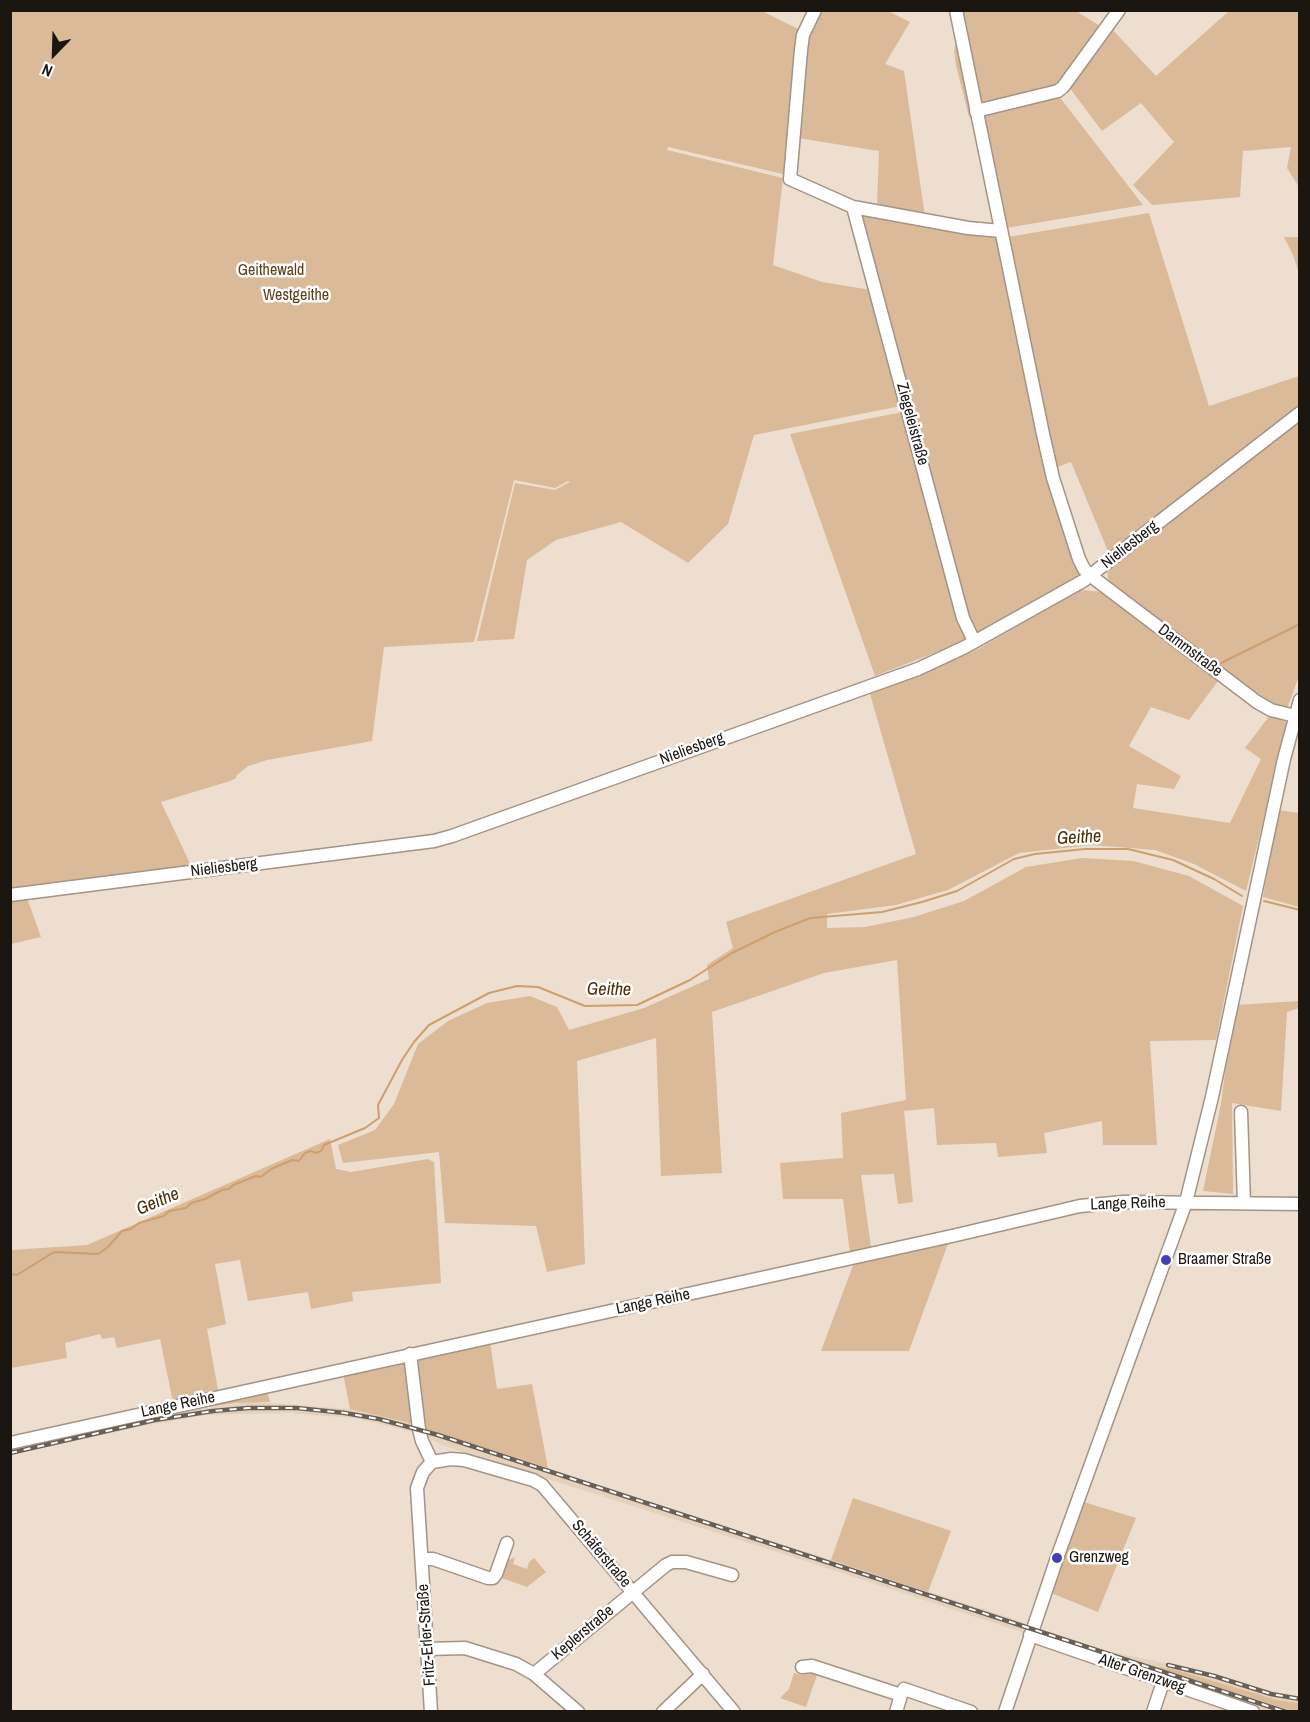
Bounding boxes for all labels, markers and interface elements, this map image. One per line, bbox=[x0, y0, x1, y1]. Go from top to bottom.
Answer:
north arrow bbox=[24, 24, 84, 84]
text: N bbox=[38, 59, 56, 83]
park label: Geithewald bbox=[238, 261, 304, 281]
park label: Westgeithe bbox=[263, 286, 329, 306]
street label: Ziegeleistraße bbox=[892, 381, 932, 467]
street label: Nieliesberg bbox=[1098, 517, 1162, 573]
street label: Dammstraße bbox=[1154, 621, 1226, 681]
street label: Nieliesberg bbox=[657, 729, 727, 769]
water label: Geithe bbox=[1056, 826, 1102, 850]
street label: Nieliesberg bbox=[190, 854, 258, 882]
water label: Geithe bbox=[587, 979, 631, 1001]
water label: Geithe bbox=[133, 1183, 183, 1221]
street label: Lange Reihe bbox=[1090, 1193, 1166, 1215]
place label: Braamer Straße bbox=[1178, 1250, 1271, 1270]
marker: Braamer Straße bbox=[1159, 1253, 1173, 1267]
street label: Lange Reihe bbox=[614, 1285, 692, 1319]
street label: Lange Reihe bbox=[139, 1388, 217, 1422]
street label: Schäferstraße bbox=[567, 1516, 635, 1592]
place label: Grenzweg bbox=[1069, 1548, 1129, 1568]
marker: Grenzweg bbox=[1050, 1551, 1064, 1565]
street label: Fritz-Erler-Straße bbox=[414, 1583, 440, 1687]
street label: Keplerstraße bbox=[548, 1602, 618, 1664]
street label: Alter Grenzweg bbox=[1096, 1650, 1188, 1698]

